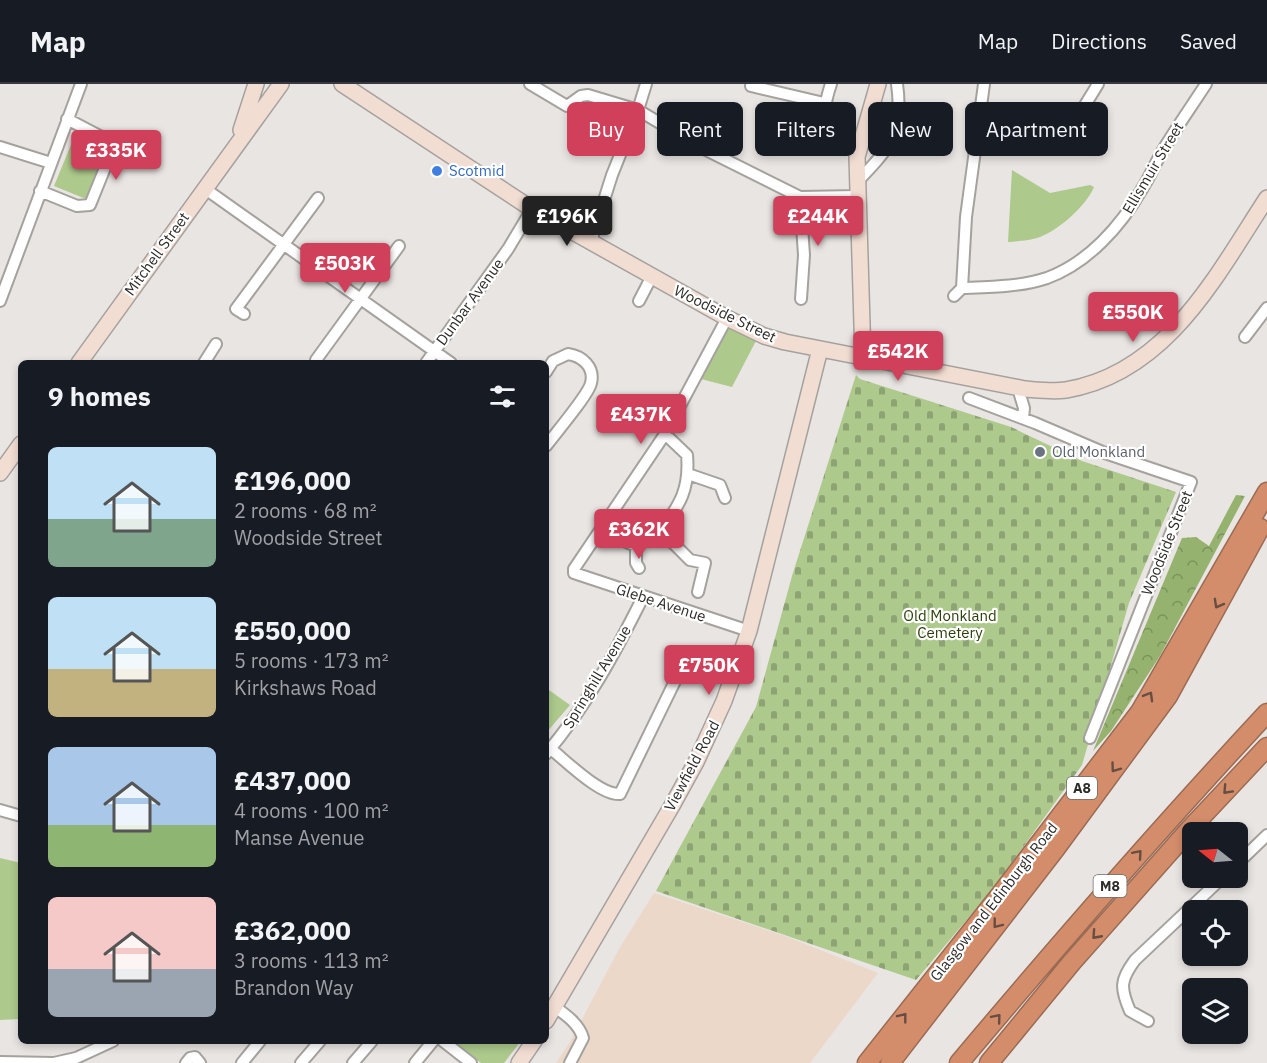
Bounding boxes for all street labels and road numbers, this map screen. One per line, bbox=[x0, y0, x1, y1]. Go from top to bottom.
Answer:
street label: Ellismuir Street bbox=[1118, 119, 1187, 217]
street label: Mitchell Street bbox=[120, 208, 193, 299]
street label: Dunbar Avenue bbox=[432, 254, 508, 349]
street label: Woodside Street bbox=[671, 281, 779, 346]
street label: Woodside Street bbox=[1137, 488, 1196, 598]
street label: Glebe Avenue bbox=[614, 579, 708, 626]
street label: Springhill Avenue bbox=[558, 622, 635, 732]
street label: Viewfield Road bbox=[660, 717, 723, 814]
road number: A8 bbox=[1067, 777, 1097, 799]
street label: Glasgow and Edinburgh Road bbox=[926, 819, 1061, 985]
road number: M8 bbox=[1094, 875, 1126, 897]

